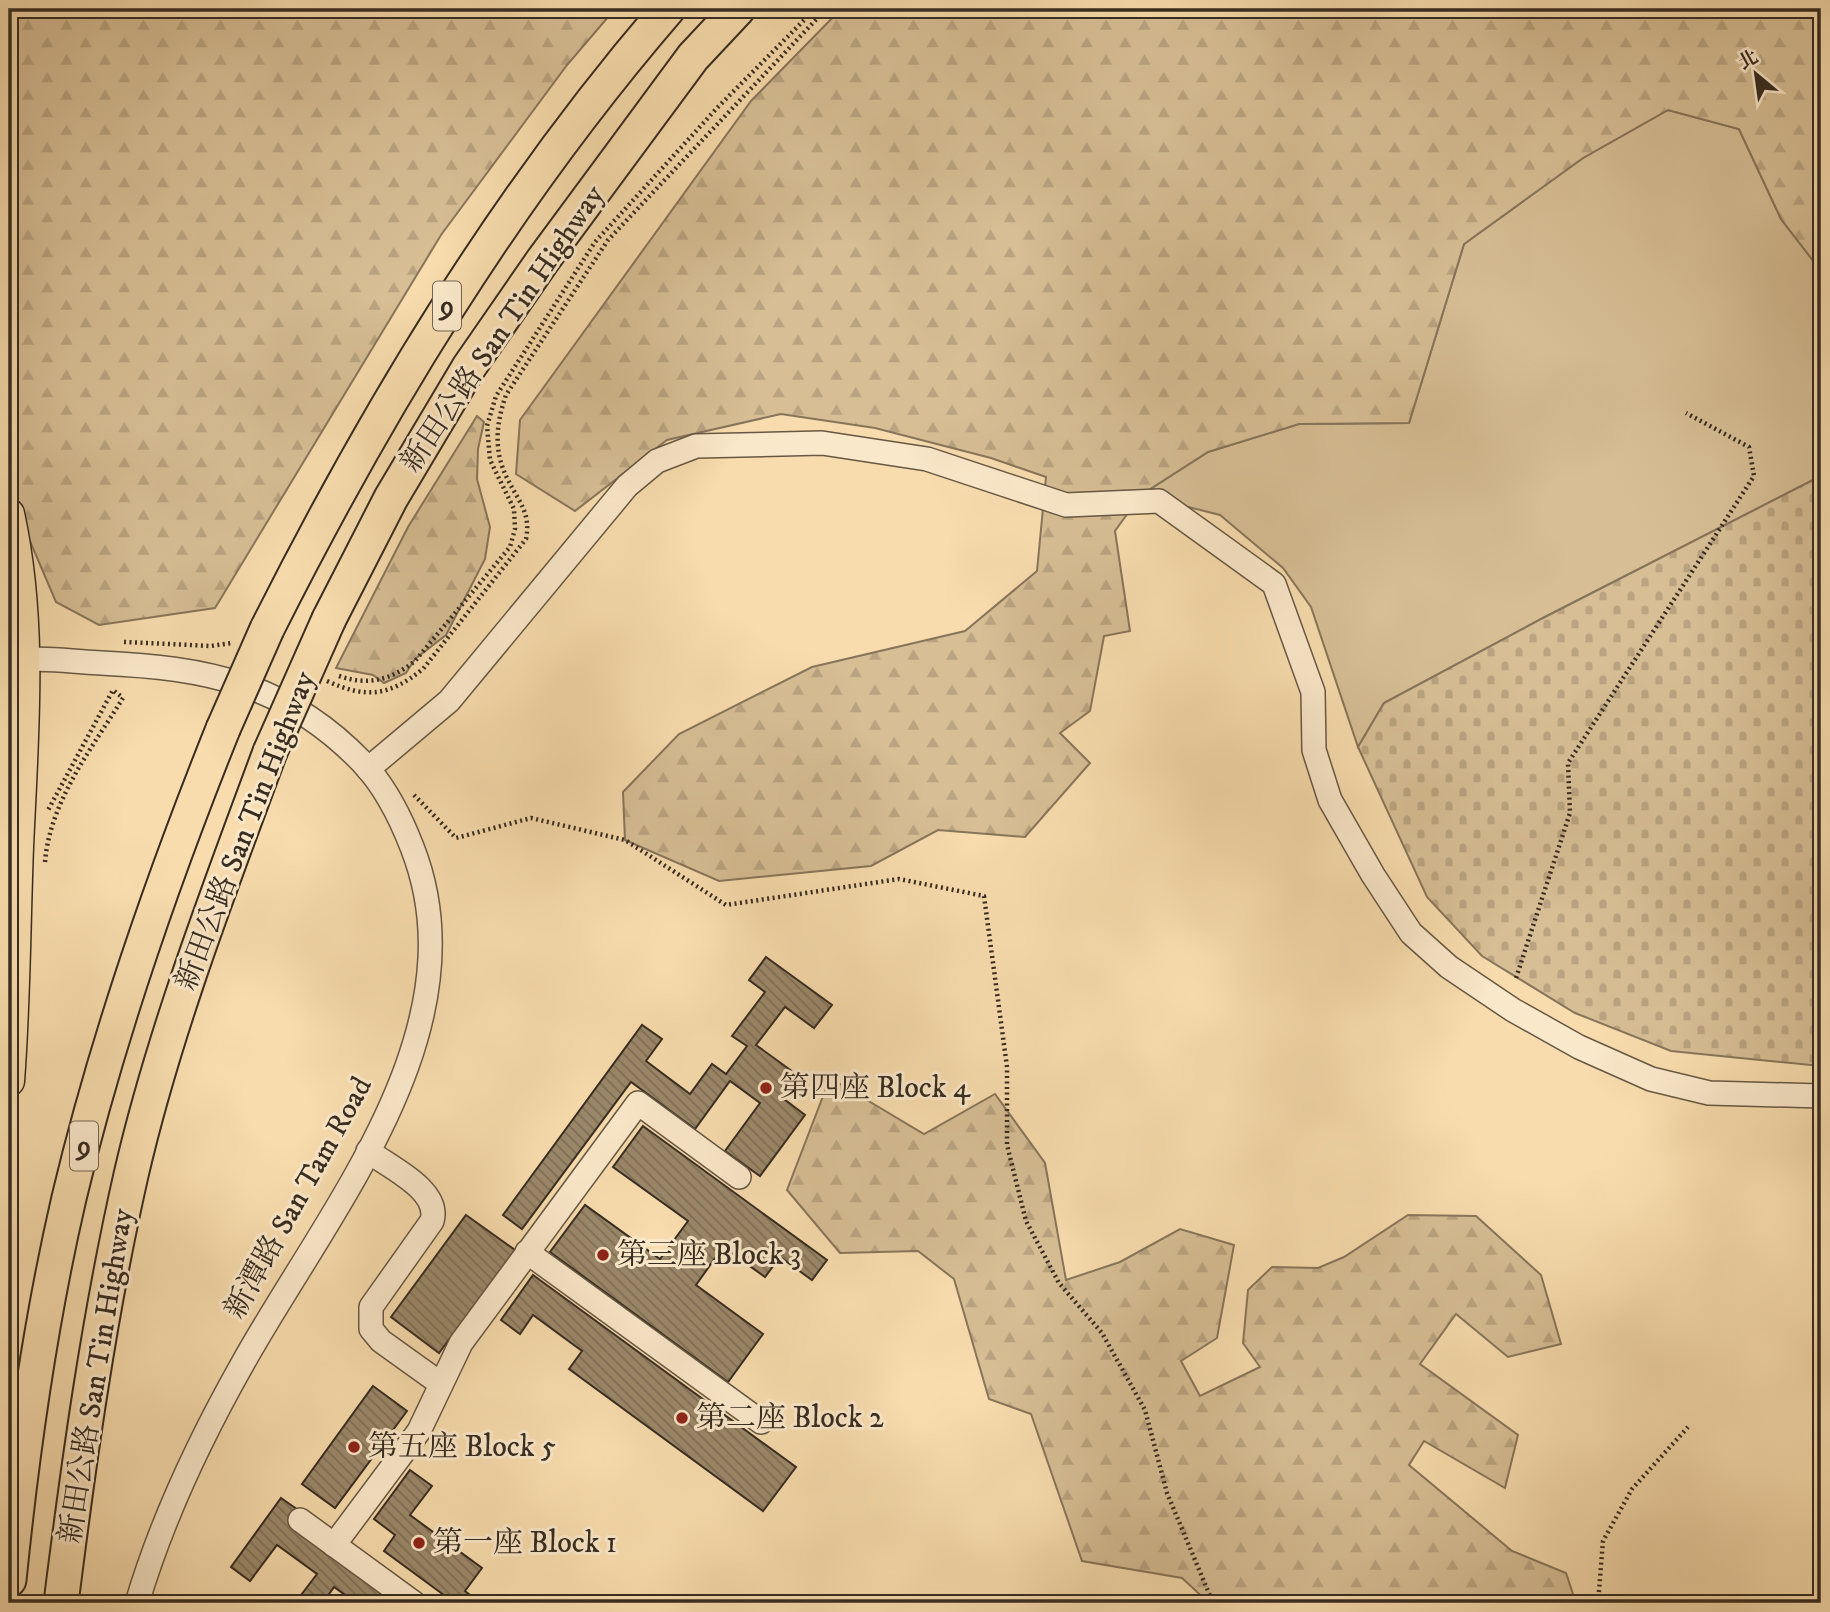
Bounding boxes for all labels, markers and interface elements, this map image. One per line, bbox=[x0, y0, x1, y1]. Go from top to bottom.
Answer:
north arrow bbox=[1722, 38, 1792, 108]
text: 北 bbox=[1735, 46, 1762, 75]
street label: 新田公路 San Tin Highway bbox=[393, 178, 613, 480]
road number: 9 bbox=[433, 282, 461, 330]
street label: 新田公路 San Tin Highway bbox=[168, 666, 324, 996]
place label: 第四座 Block 4 bbox=[780, 1070, 971, 1107]
street label: 新潭路 San Tam Road bbox=[217, 1071, 381, 1325]
marker: 第四座 Block 4 bbox=[758, 1080, 774, 1096]
road number: 9 bbox=[70, 1122, 98, 1170]
street label: 新田公路 San Tin Highway bbox=[52, 1205, 142, 1546]
place label: 第三座 Block 3 bbox=[617, 1237, 801, 1274]
marker: 第三座 Block 3 bbox=[595, 1247, 611, 1263]
place label: 第二座 Block 2 bbox=[696, 1400, 884, 1437]
marker: 第二座 Block 2 bbox=[674, 1410, 690, 1426]
place label: 第五座 Block 5 bbox=[368, 1429, 556, 1466]
marker: 第五座 Block 5 bbox=[346, 1439, 362, 1455]
place label: 第一座 Block 1 bbox=[433, 1525, 617, 1562]
marker: 第一座 Block 1 bbox=[411, 1535, 427, 1551]

